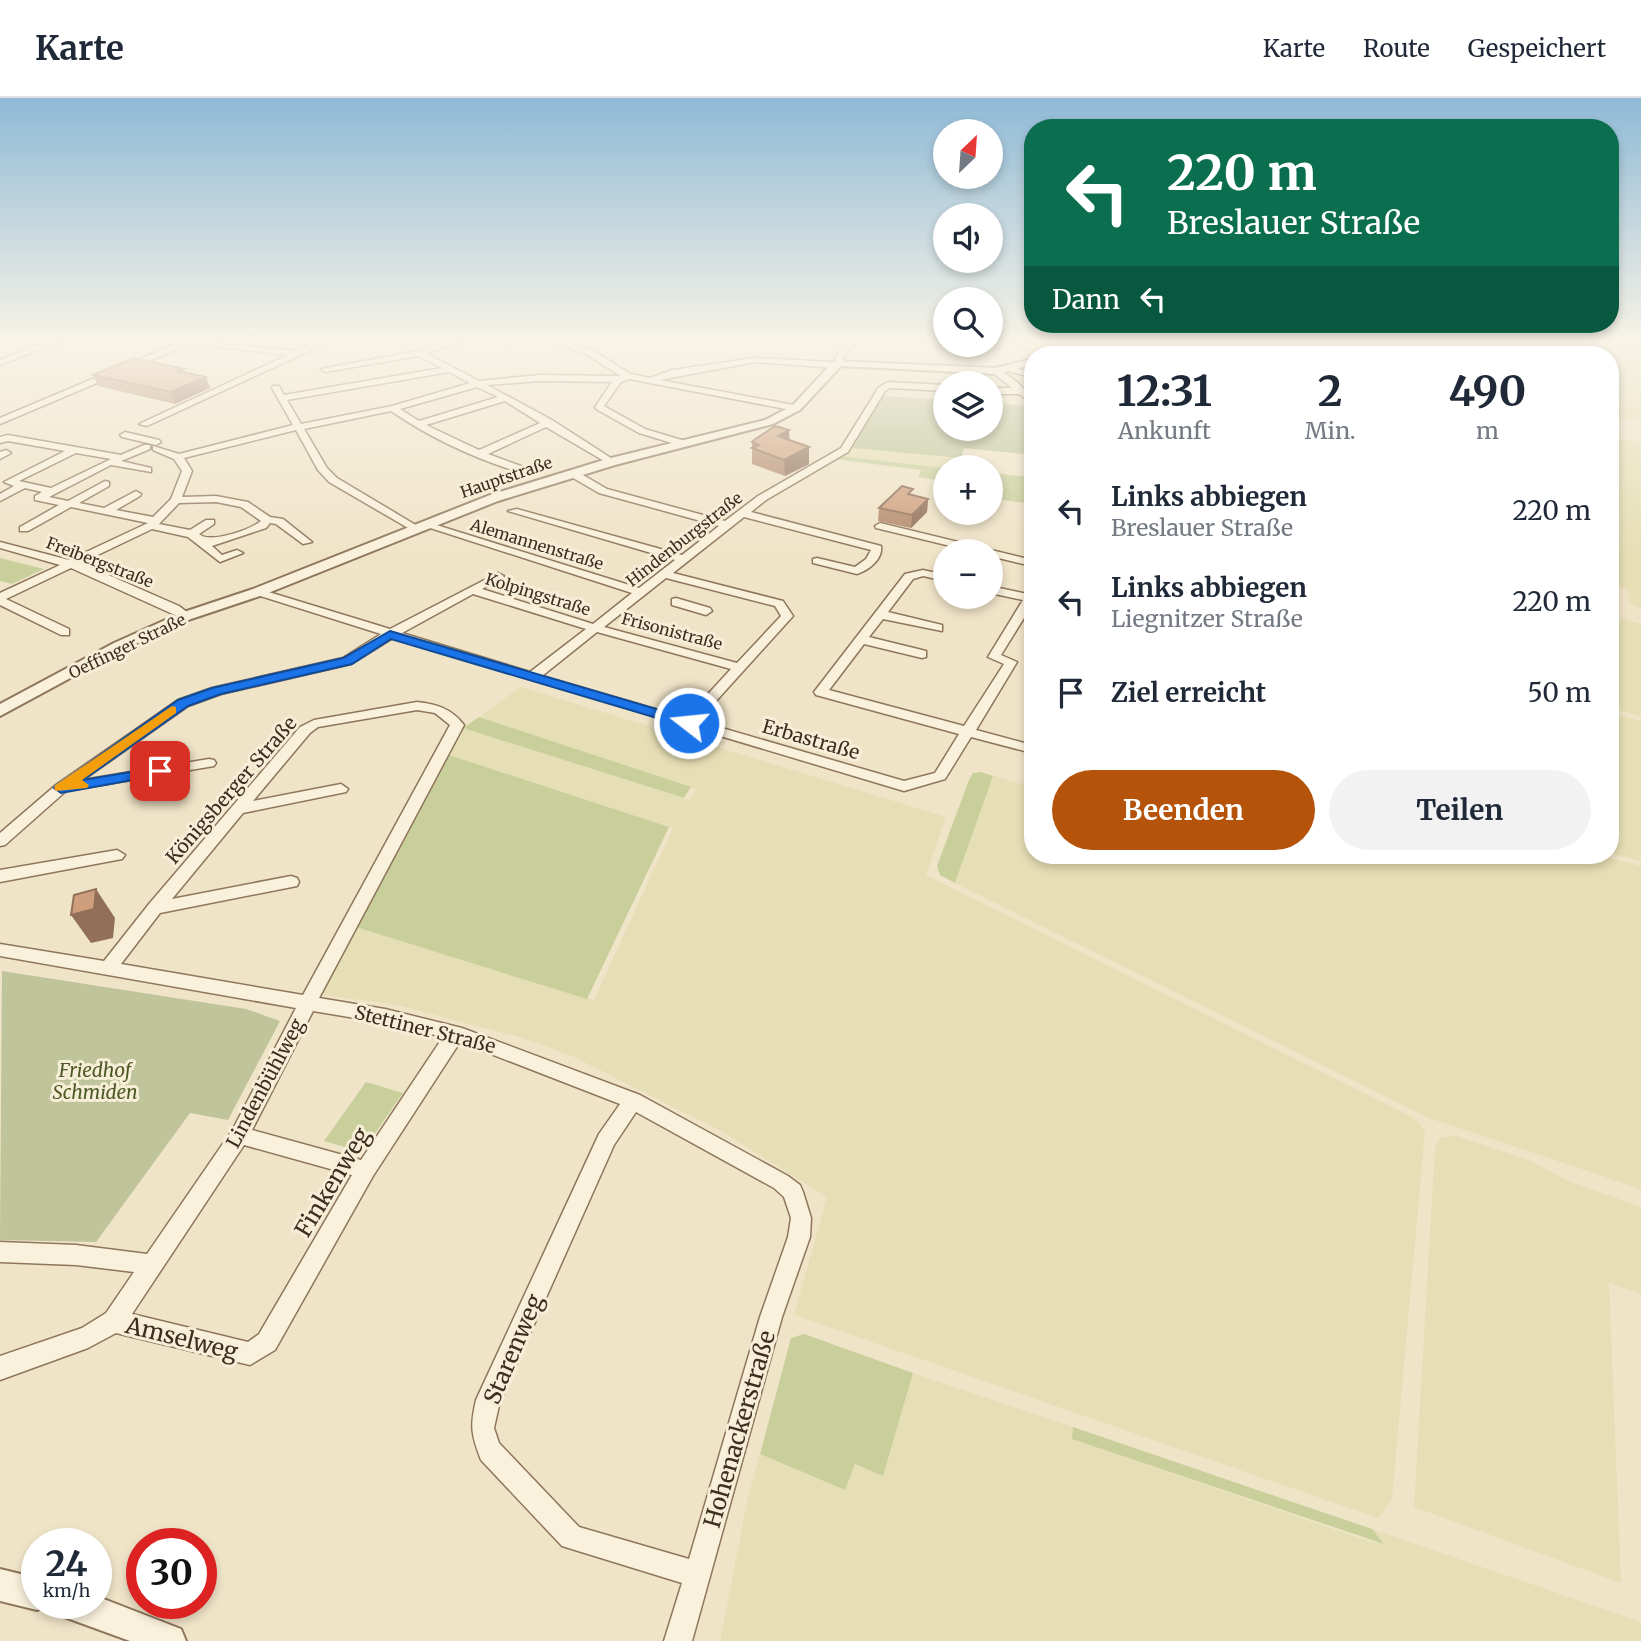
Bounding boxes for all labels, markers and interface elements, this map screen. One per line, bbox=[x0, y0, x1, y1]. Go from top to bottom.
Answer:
text: Karte bbox=[35, 28, 124, 69]
text: Karte bbox=[1263, 33, 1325, 64]
text: Route bbox=[1363, 33, 1430, 64]
text: Gespeichert bbox=[1468, 33, 1606, 64]
north arrow bbox=[933, 119, 1003, 189]
map controls bbox=[933, 119, 1003, 609]
text: 220 m bbox=[1167, 142, 1317, 203]
icon: left bbox=[1052, 147, 1143, 238]
button: sound bbox=[933, 203, 1003, 273]
text: Breslauer Straße bbox=[1167, 203, 1420, 243]
icon: left bbox=[1134, 280, 1172, 318]
text: Dann bbox=[1052, 283, 1120, 316]
button: search bbox=[933, 287, 1003, 357]
text: 12:31 bbox=[1117, 365, 1212, 417]
text: 2 bbox=[1318, 365, 1343, 417]
text: 490 bbox=[1448, 365, 1526, 417]
button: layers bbox=[933, 371, 1003, 441]
text: Ankunft bbox=[1118, 416, 1211, 445]
text: Min. bbox=[1305, 416, 1356, 445]
text: m bbox=[1476, 416, 1499, 445]
street label: Hauptstraße bbox=[457, 452, 555, 502]
button: + bbox=[933, 455, 1003, 525]
text: Links abbiegen bbox=[1111, 480, 1307, 513]
street label: Hindenburgstraße bbox=[622, 487, 746, 591]
icon: left bbox=[1052, 492, 1090, 530]
text: 220 m bbox=[1512, 494, 1591, 527]
text: Breslauer Straße bbox=[1111, 513, 1293, 542]
street label: Alemannenstraße bbox=[467, 514, 606, 574]
street label: Freibergstraße bbox=[44, 532, 156, 592]
button: − bbox=[933, 539, 1003, 609]
street label: Kolpingstraße bbox=[483, 569, 593, 619]
text: Links abbiegen bbox=[1111, 571, 1307, 604]
icon: left bbox=[1052, 583, 1090, 621]
text: 220 m bbox=[1512, 585, 1591, 618]
text: Liegnitzer Straße bbox=[1111, 604, 1303, 633]
street label: Frisonistraße bbox=[619, 608, 725, 654]
street label: Oeffinger Straße bbox=[65, 609, 189, 683]
icon: arrive bbox=[1052, 674, 1090, 712]
text: Ziel erreicht bbox=[1111, 676, 1266, 709]
text: 50 m bbox=[1527, 676, 1591, 709]
position arrow bbox=[652, 686, 726, 760]
street label: Königsberger Straße bbox=[160, 711, 302, 869]
street label: Erbastraße bbox=[760, 714, 863, 764]
pin bbox=[130, 741, 190, 801]
icon: arrive bbox=[141, 752, 179, 790]
button: Beenden bbox=[1052, 770, 1315, 850]
button: Teilen bbox=[1329, 770, 1591, 850]
street label: Stettiner Straße bbox=[352, 1000, 498, 1058]
street label: Lindenbühlweg bbox=[221, 1014, 309, 1152]
park label: Friedhof Schmiden bbox=[53, 1058, 137, 1104]
street label: Finkenweg bbox=[288, 1122, 376, 1242]
street label: Starenweg bbox=[477, 1289, 549, 1408]
street label: Amselweg bbox=[122, 1310, 241, 1366]
street label: Hohenackerstraße bbox=[697, 1327, 781, 1531]
speed limit sign: 30 bbox=[126, 1528, 217, 1619]
text: 24 bbox=[45, 1542, 88, 1586]
text: km/h bbox=[43, 1579, 90, 1602]

